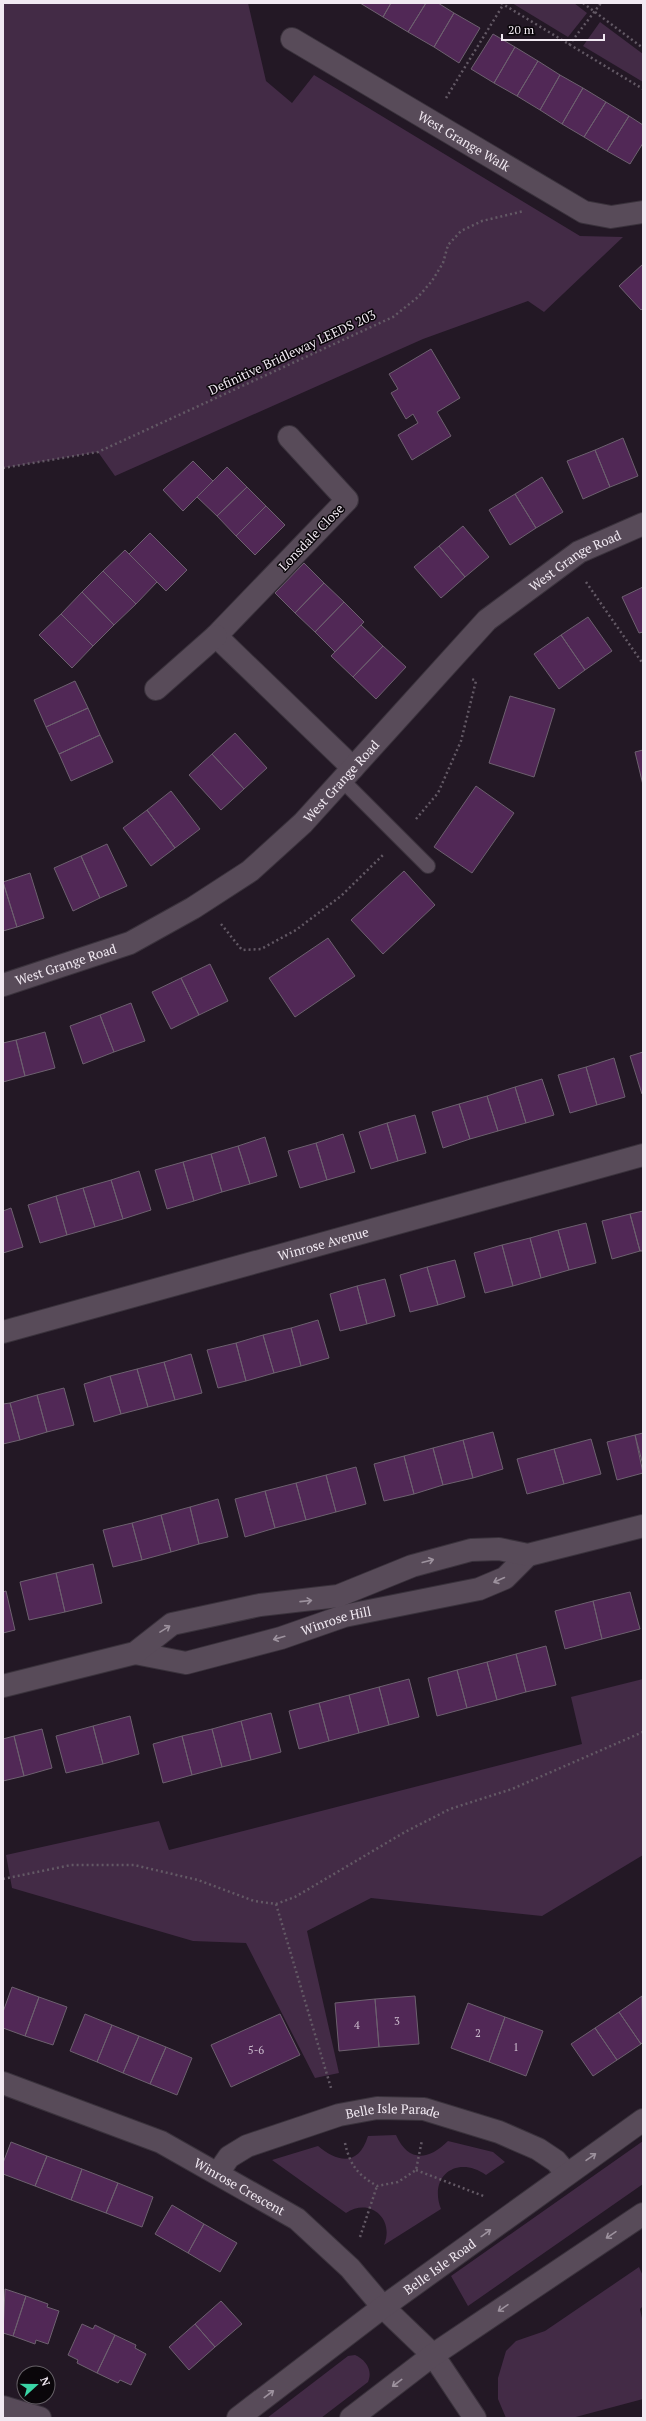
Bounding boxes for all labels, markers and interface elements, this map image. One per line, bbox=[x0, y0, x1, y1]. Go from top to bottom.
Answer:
scale bar bbox=[502, 16, 604, 42]
text: 20 m bbox=[508, 22, 535, 37]
street label: West Grange Walk bbox=[414, 106, 514, 176]
street label: Definitive Bridleway LEEDS 203 bbox=[205, 305, 379, 399]
street label: Lonsdale Close bbox=[274, 500, 348, 574]
street label: West Grange Road bbox=[525, 526, 624, 595]
street label: West Grange Road bbox=[299, 736, 383, 826]
street label: West Grange Road bbox=[13, 939, 119, 989]
street label: Winrose Avenue bbox=[275, 1222, 371, 1265]
one-way arrow bbox=[422, 1557, 435, 1565]
one-way arrow bbox=[493, 1577, 505, 1584]
one-way arrow bbox=[299, 1597, 312, 1605]
street label: Winrose Hill bbox=[298, 1602, 373, 1639]
one-way arrow bbox=[159, 1625, 170, 1633]
one-way arrow bbox=[273, 1635, 286, 1642]
house number: 3 bbox=[394, 2014, 400, 2028]
house number: 4 bbox=[354, 2018, 360, 2032]
house number: 2 bbox=[475, 2026, 481, 2040]
house number: 1 bbox=[513, 2040, 519, 2054]
house number: 5-6 bbox=[248, 2043, 264, 2057]
street label: Belle Isle Parade bbox=[344, 2099, 442, 2123]
one-way arrow bbox=[585, 2153, 596, 2161]
street label: Winrose Crescent bbox=[191, 2154, 289, 2220]
one-way arrow bbox=[480, 2229, 491, 2237]
one-way arrow bbox=[605, 2231, 616, 2240]
street label: Belle Isle Road bbox=[400, 2234, 479, 2299]
one-way arrow bbox=[498, 2304, 509, 2312]
north arrow bbox=[16, 2365, 56, 2405]
text: N bbox=[37, 2375, 54, 2388]
one-way arrow bbox=[391, 2379, 402, 2387]
one-way arrow bbox=[264, 2390, 275, 2399]

